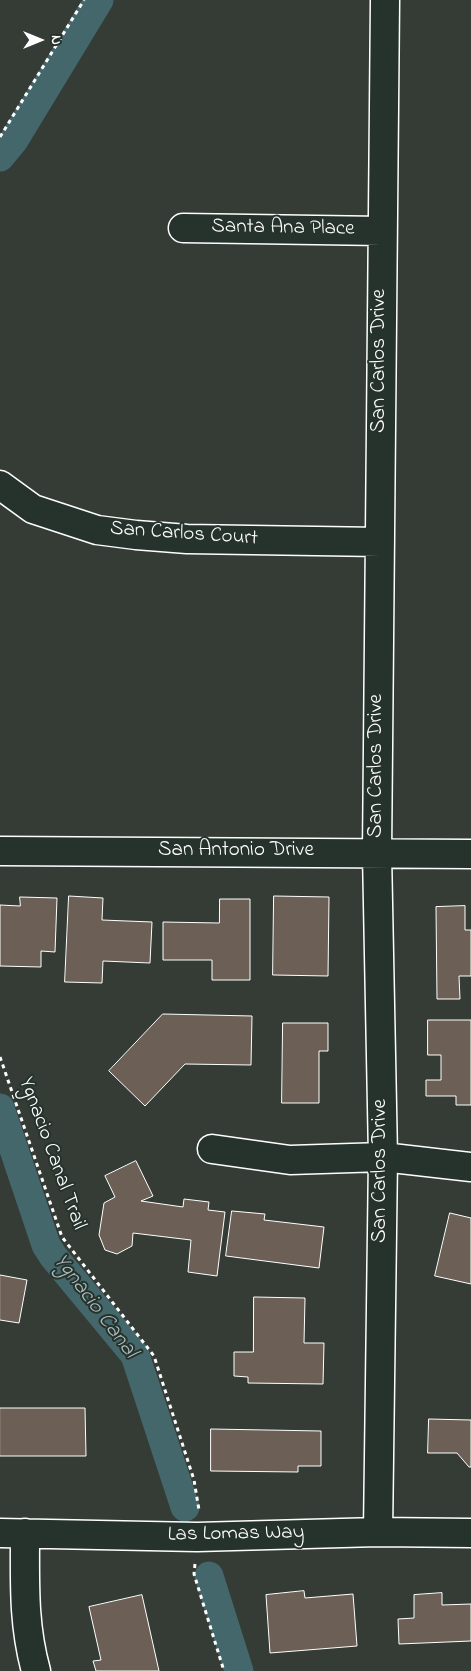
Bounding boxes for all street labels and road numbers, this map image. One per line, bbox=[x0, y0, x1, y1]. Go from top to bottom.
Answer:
street label: Santa Ana Place bbox=[211, 215, 355, 243]
street label: San Carlos Drive bbox=[368, 289, 394, 433]
street label: San Carlos Court bbox=[109, 517, 259, 553]
street label: San Carlos Drive bbox=[365, 694, 391, 838]
street label: San Antonio Drive bbox=[158, 839, 314, 865]
street label: Ygnacio Canal Trail bbox=[12, 1074, 90, 1234]
street label: San Carlos Drive bbox=[369, 1099, 395, 1243]
street label: Las Lomas Way bbox=[167, 1521, 305, 1549]

